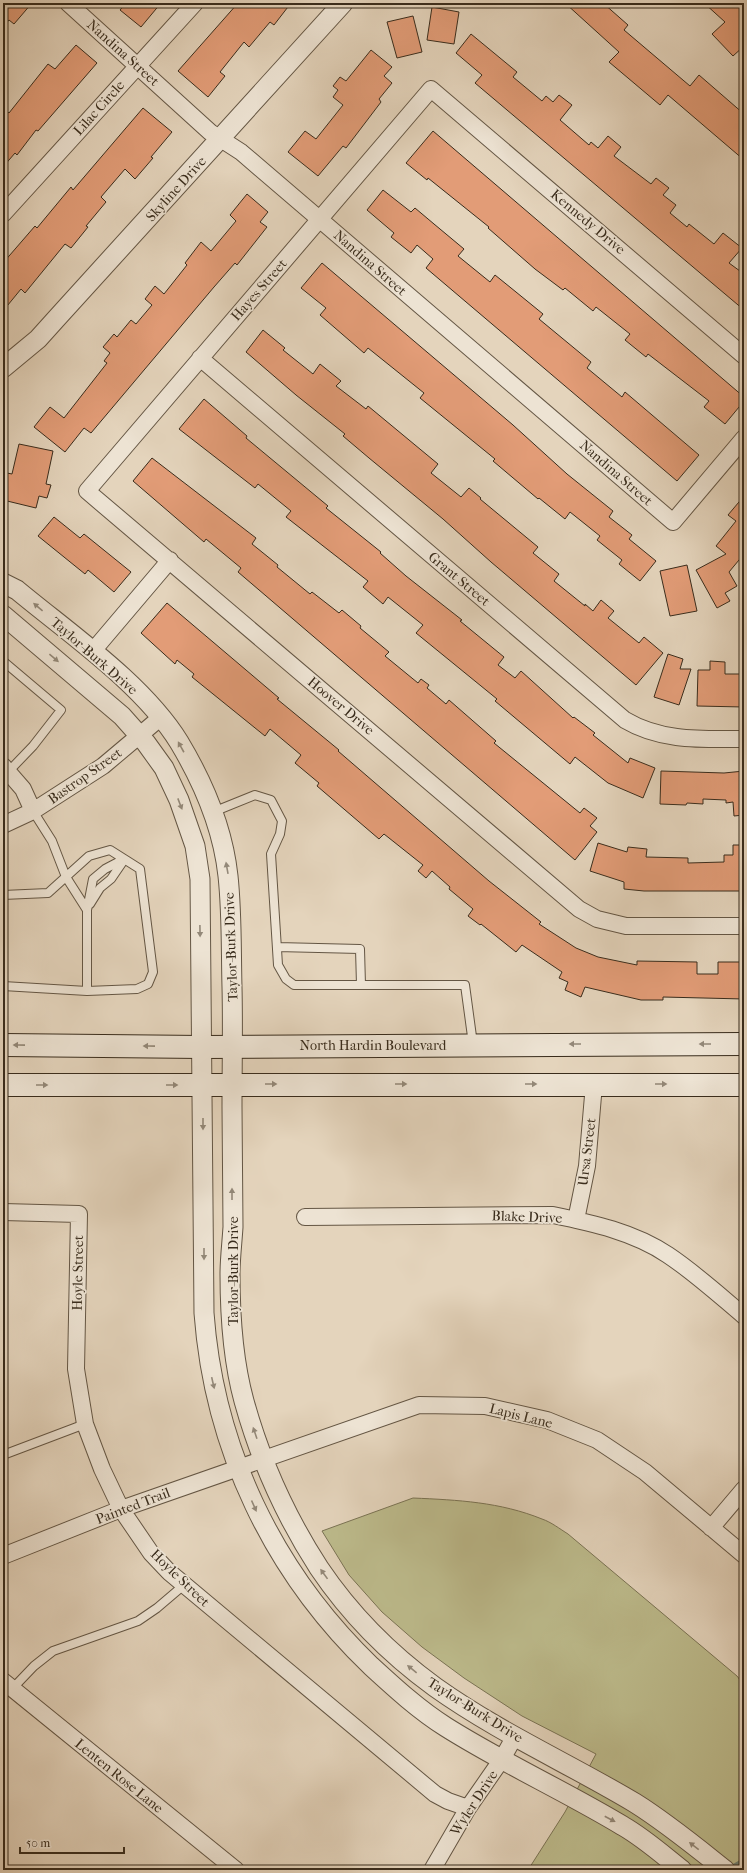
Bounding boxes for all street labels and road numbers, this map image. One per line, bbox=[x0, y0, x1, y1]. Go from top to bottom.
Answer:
street label: Nandina Street bbox=[83, 16, 163, 90]
street label: Lilac Circle bbox=[70, 77, 128, 139]
street label: Skyline Drive bbox=[142, 153, 210, 225]
street label: Kennedy Drive bbox=[547, 186, 629, 258]
street label: Nandina Street bbox=[330, 227, 410, 299]
street label: Hayes Street bbox=[227, 256, 291, 324]
street label: Nandina Street bbox=[576, 437, 656, 509]
street label: Grant Street bbox=[425, 548, 493, 610]
street label: Taylor-Burk Drive bbox=[47, 614, 141, 698]
street label: Hoover Drive bbox=[304, 673, 378, 739]
street label: Bastrop Street bbox=[45, 744, 125, 808]
street label: Taylor-Burk Drive bbox=[221, 892, 241, 1002]
street label: North Hardin Boulevard bbox=[300, 1037, 447, 1054]
street label: Ursa Street bbox=[574, 1117, 600, 1187]
street label: Blake Drive bbox=[491, 1207, 563, 1227]
street label: Taylor-Burk Drive bbox=[225, 1216, 242, 1326]
street label: Hoyle Street bbox=[69, 1235, 87, 1311]
street label: Lapis Lane bbox=[488, 1400, 555, 1432]
street label: Painted Trail bbox=[93, 1484, 173, 1528]
street label: Hoyle Street bbox=[147, 1546, 213, 1610]
street label: Taylor-Burk Drive bbox=[424, 1674, 526, 1746]
street label: Lenten Rose Lane bbox=[71, 1735, 167, 1817]
street label: Wyler Drive bbox=[446, 1767, 501, 1840]

